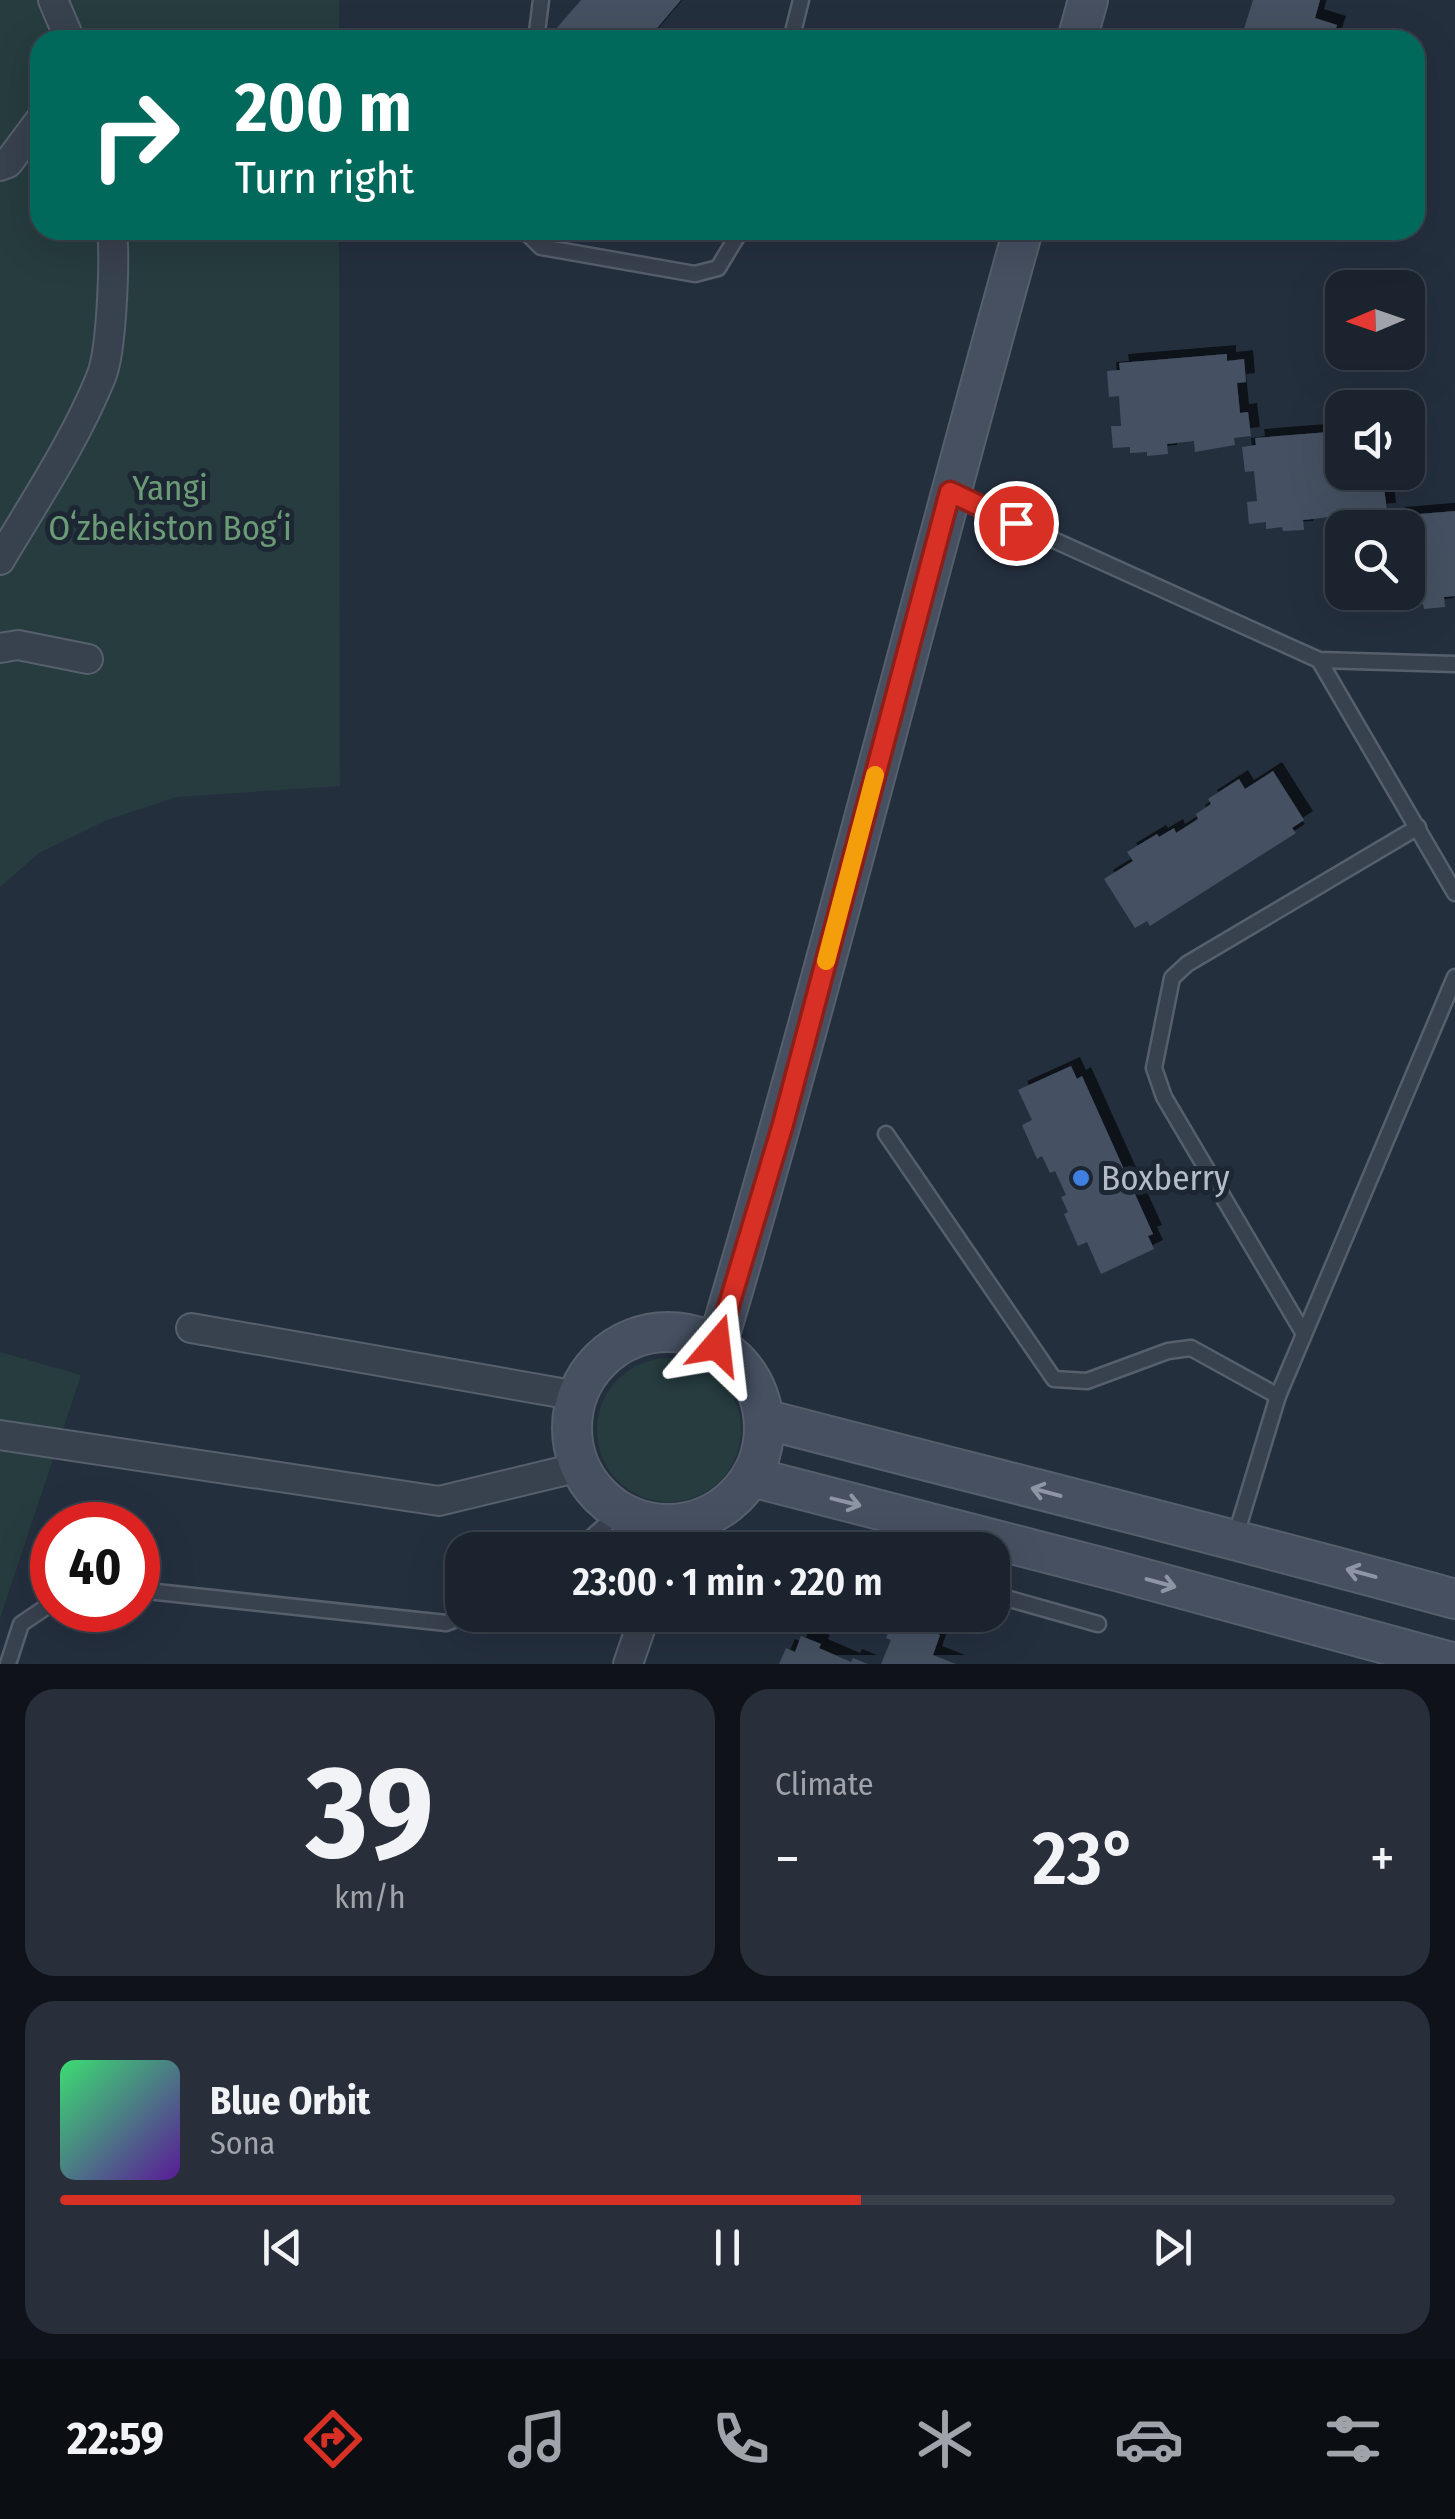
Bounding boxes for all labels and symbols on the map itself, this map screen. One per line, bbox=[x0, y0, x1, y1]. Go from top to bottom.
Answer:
north arrow bbox=[1325, 270, 1425, 370]
park label: Yangi Oʻzbekiston Bogʻi bbox=[48, 467, 292, 549]
pin bbox=[974, 481, 1059, 566]
place label: Boxberry bbox=[1101, 1157, 1230, 1199]
marker: Boxberry bbox=[1070, 1167, 1092, 1189]
position arrow bbox=[665, 1293, 769, 1397]
one-way arrow bbox=[1031, 1482, 1062, 1501]
one-way arrow bbox=[830, 1493, 861, 1512]
speed limit sign: 40 bbox=[30, 1502, 160, 1632]
one-way arrow bbox=[1346, 1563, 1377, 1582]
one-way arrow bbox=[1145, 1575, 1176, 1593]

